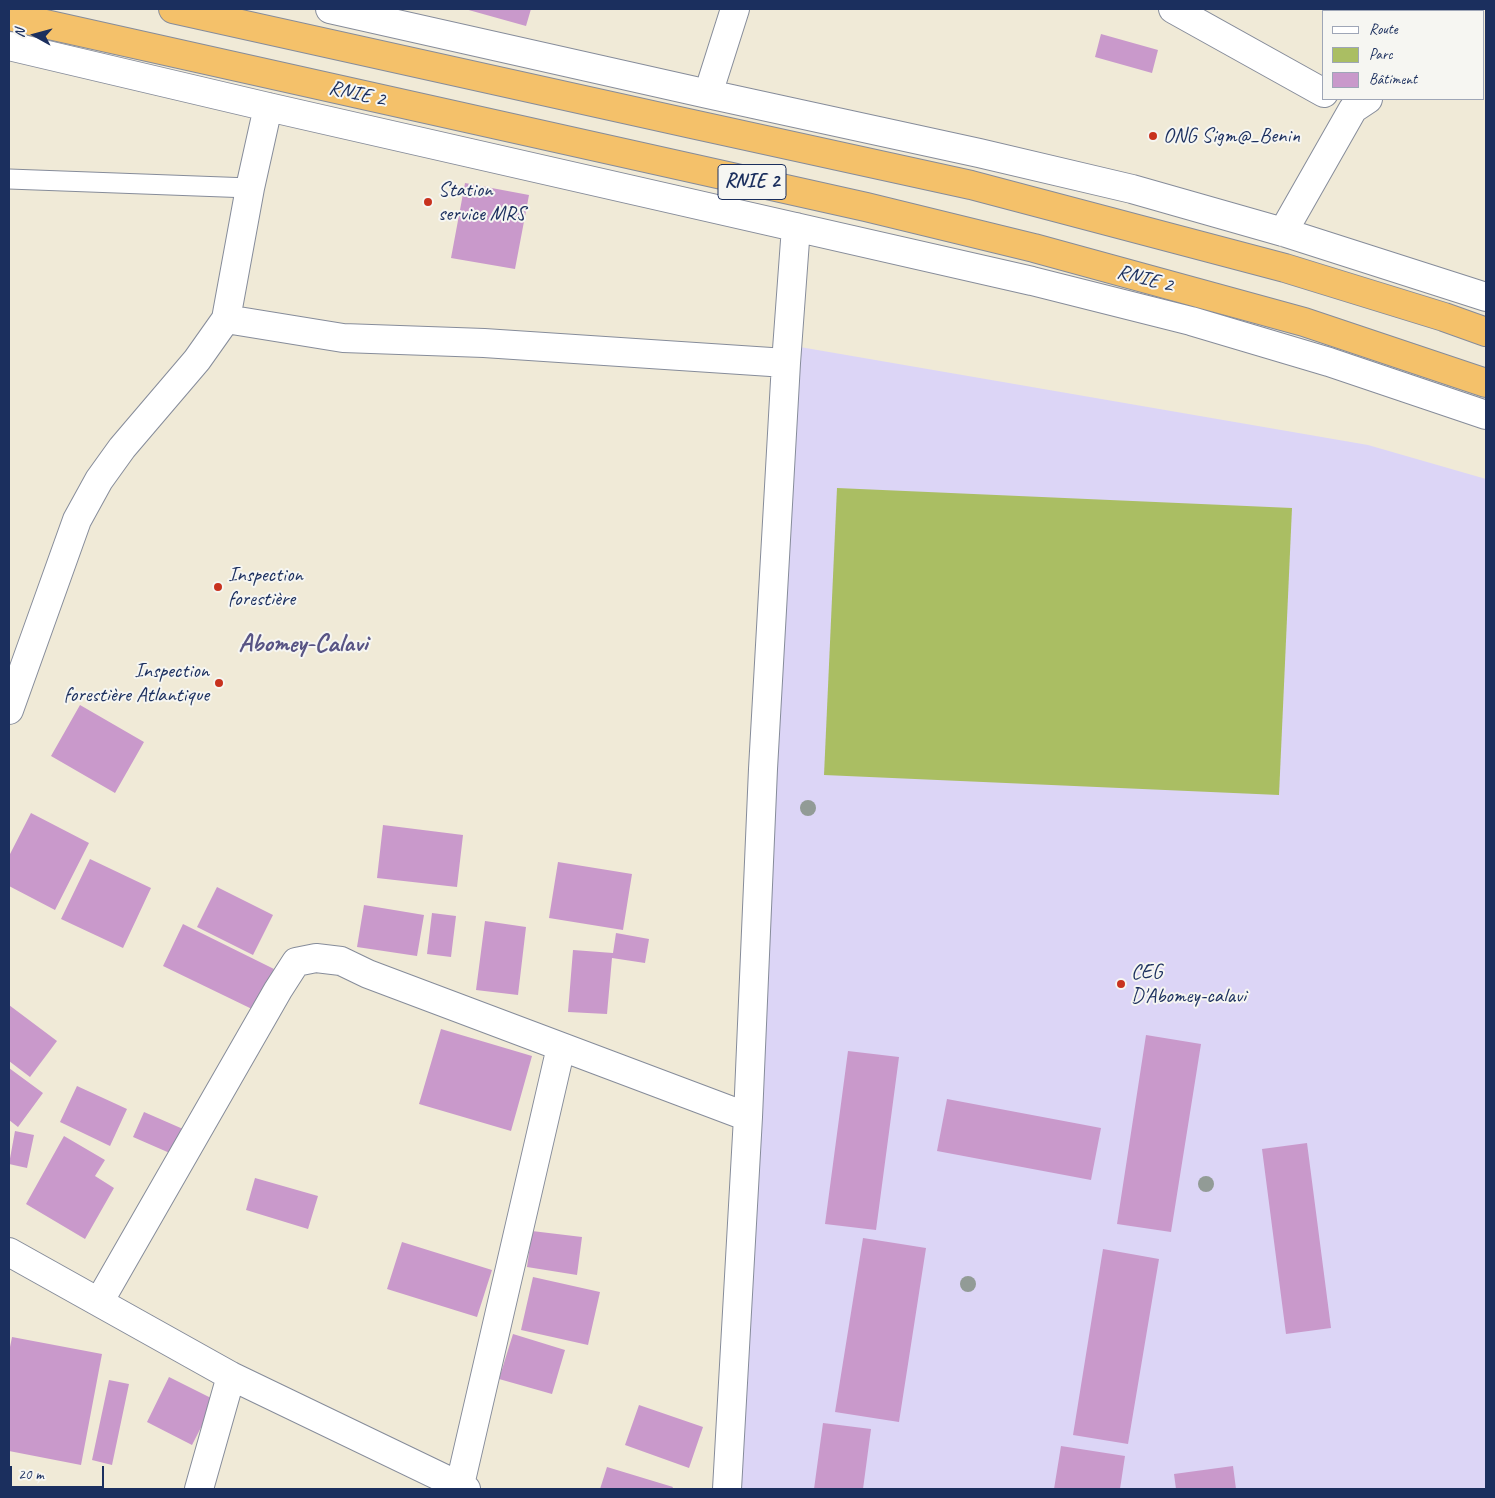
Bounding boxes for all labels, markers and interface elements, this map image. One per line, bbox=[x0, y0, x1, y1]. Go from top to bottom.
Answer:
north arrow bbox=[10, 10, 60, 60]
legend bbox=[1322, 10, 1485, 100]
text: Route bbox=[1369, 20, 1398, 39]
text: N bbox=[11, 28, 29, 38]
text: Parc bbox=[1369, 45, 1393, 64]
text: Bâtiment bbox=[1369, 70, 1417, 89]
street label: RNIE 2 bbox=[326, 75, 388, 113]
place label: ONG Sigm@_Benin bbox=[1163, 123, 1300, 149]
marker: ONG Sigm@_Benin bbox=[1147, 130, 1159, 142]
road number: RNIE 2 bbox=[718, 164, 786, 200]
place label: Station service MRS bbox=[438, 177, 525, 227]
marker: Station service MRS bbox=[422, 196, 434, 208]
street label: RNIE 2 bbox=[1114, 259, 1176, 299]
place label: Inspection forestière bbox=[228, 562, 303, 612]
marker: Inspection forestière bbox=[212, 581, 224, 593]
district label: Abomey-Calavi bbox=[238, 628, 368, 660]
place label: Inspection forestière Atlantique bbox=[64, 658, 209, 708]
marker: Inspection forestière Atlantique bbox=[213, 677, 225, 689]
place label: CEG D'Abomey-calavi bbox=[1131, 959, 1246, 1009]
marker: CEG D'Abomey-calavi bbox=[1115, 978, 1127, 990]
scale bar bbox=[12, 1456, 106, 1488]
text: 20 m bbox=[18, 1465, 44, 1484]

